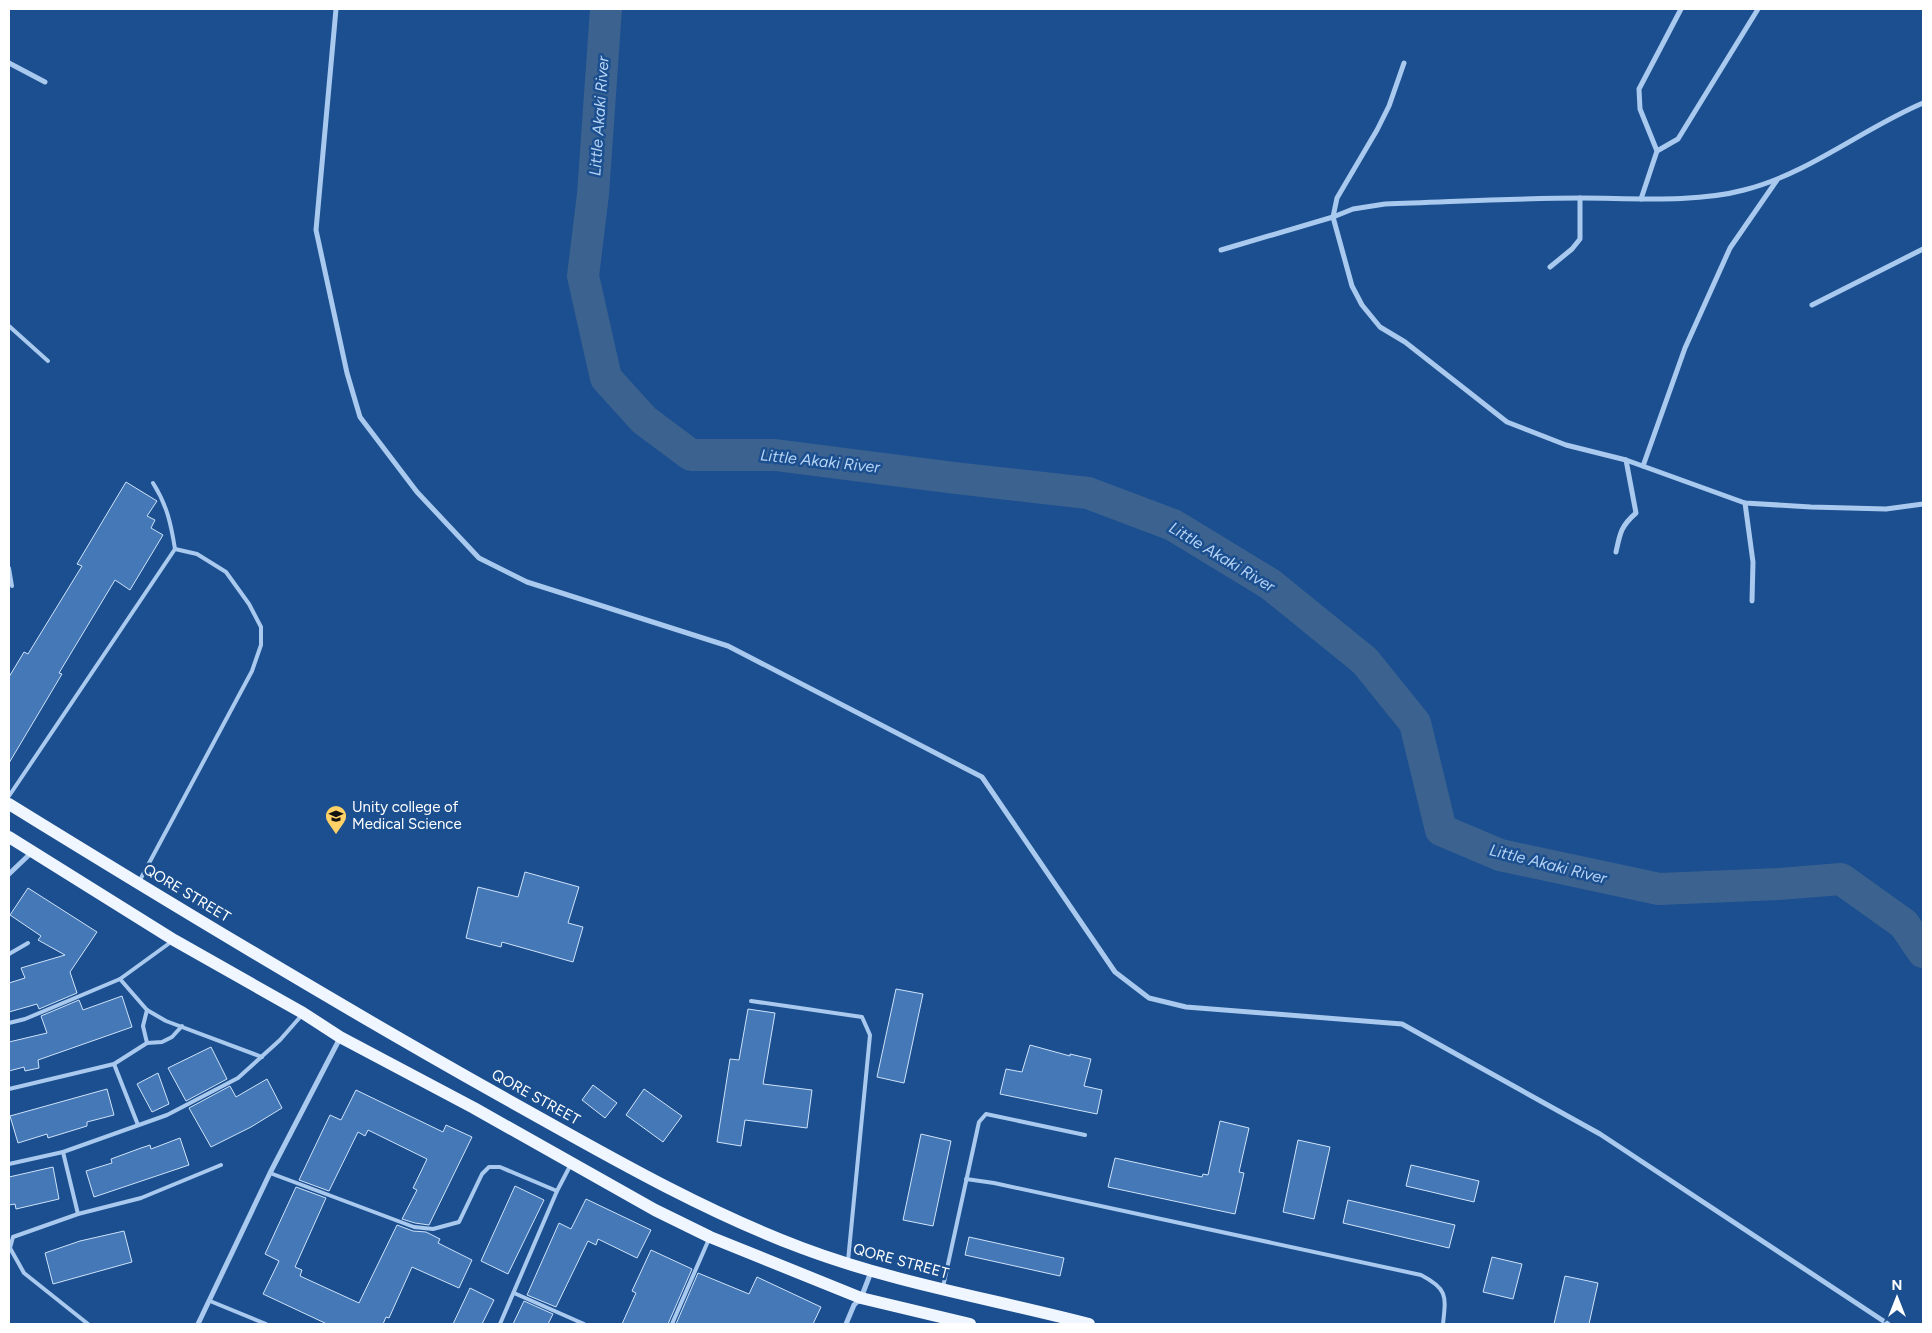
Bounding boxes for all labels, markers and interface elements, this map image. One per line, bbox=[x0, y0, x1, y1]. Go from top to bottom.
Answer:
water label: Little Akaki River bbox=[585, 55, 613, 177]
water label: Little Akaki River bbox=[759, 445, 881, 477]
water label: Little Akaki River bbox=[1166, 518, 1279, 596]
place label: Unity college of Medical Science bbox=[352, 798, 462, 833]
school or university icon: Unity college of Medical Science bbox=[324, 804, 348, 835]
water label: Little Akaki River bbox=[1487, 840, 1609, 888]
street label: QORE STREET bbox=[140, 860, 234, 926]
street label: QORE STREET bbox=[489, 1065, 584, 1129]
street label: QORE STREET bbox=[851, 1240, 951, 1283]
north arrow bbox=[1872, 1273, 1922, 1323]
text: N bbox=[1892, 1277, 1902, 1294]

